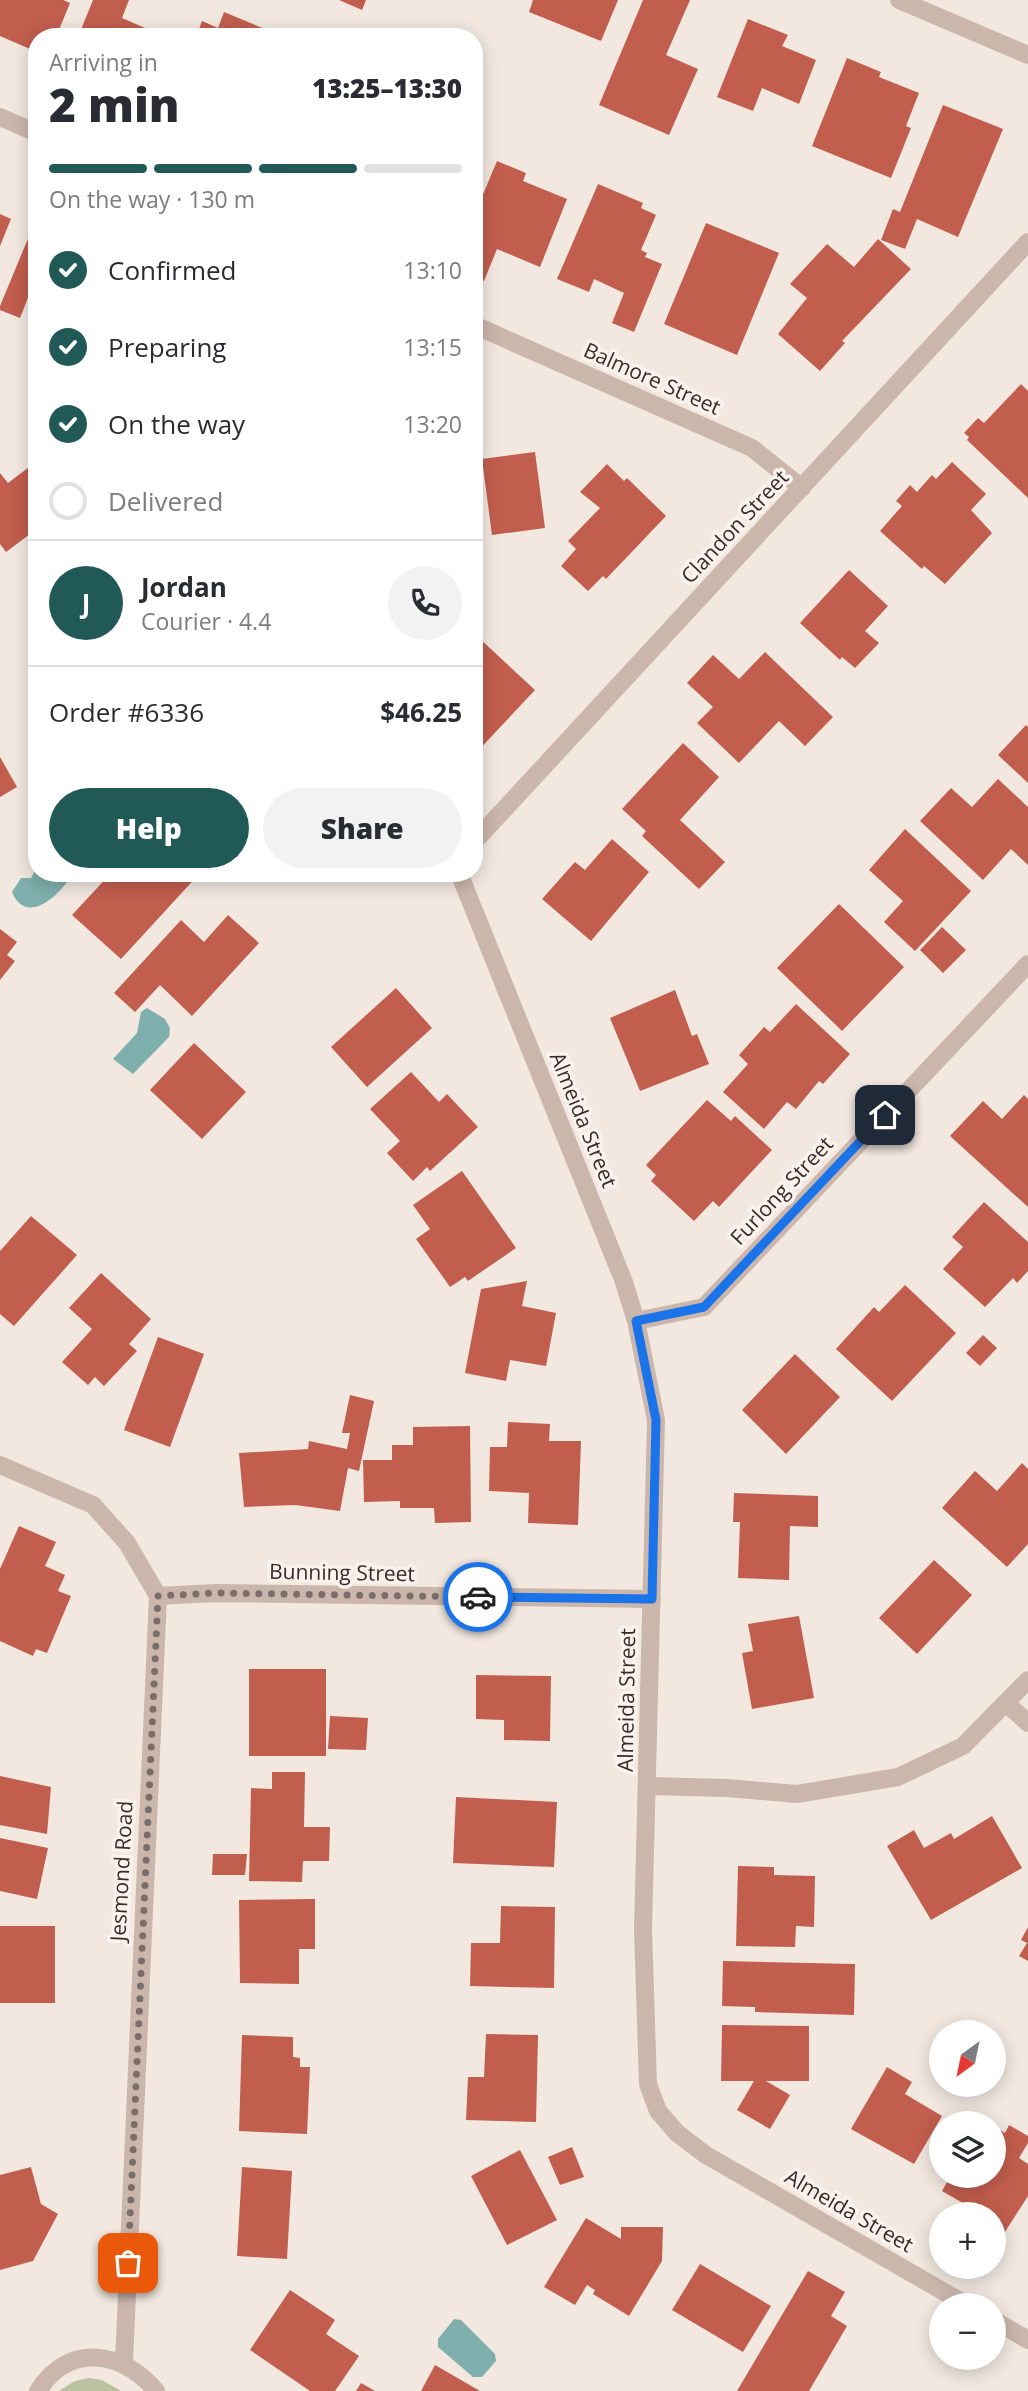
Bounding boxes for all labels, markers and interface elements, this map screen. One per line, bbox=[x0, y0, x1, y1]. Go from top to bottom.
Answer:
text: Arriving in bbox=[49, 46, 158, 78]
text: 13:25–13:30 bbox=[312, 70, 462, 106]
text: 2 min bbox=[49, 73, 180, 135]
text: On the way · 130 m bbox=[49, 183, 255, 215]
icon: check bbox=[49, 251, 87, 289]
text: Confirmed bbox=[108, 252, 236, 288]
text: 13:10 bbox=[403, 254, 462, 286]
icon: check bbox=[49, 328, 87, 366]
text: Preparing bbox=[108, 329, 226, 365]
text: 13:15 bbox=[403, 331, 462, 363]
street label: Balmore Street bbox=[580, 335, 725, 421]
icon: check bbox=[49, 405, 87, 443]
text: On the way bbox=[108, 406, 245, 442]
text: 13:20 bbox=[403, 408, 462, 440]
street label: Clandon Street bbox=[674, 464, 794, 589]
text: Delivered bbox=[108, 483, 223, 519]
button: phone bbox=[388, 566, 462, 640]
text: Jordan bbox=[141, 569, 227, 605]
text: J bbox=[82, 585, 90, 621]
text: Courier · 4.4 bbox=[141, 605, 271, 637]
text: Order #6336 bbox=[49, 694, 204, 730]
text: $46.25 bbox=[380, 694, 462, 730]
button: Help bbox=[49, 788, 249, 868]
button: Share bbox=[263, 788, 462, 868]
street label: Almeida Street bbox=[544, 1048, 624, 1192]
pin bbox=[855, 1085, 915, 1145]
icon: home bbox=[866, 1096, 904, 1134]
street label: Furlong Street bbox=[724, 1130, 839, 1251]
street label: Bunning Street bbox=[269, 1557, 415, 1587]
courier bbox=[443, 1562, 513, 1632]
icon: car bbox=[459, 1578, 497, 1616]
street label: Almeida Street bbox=[611, 1628, 641, 1772]
street label: Jesmond Road bbox=[103, 1800, 139, 1944]
north arrow bbox=[929, 2020, 1006, 2096]
map controls bbox=[929, 2020, 1006, 2370]
button: layers bbox=[929, 2111, 1006, 2188]
street label: Almeida Street bbox=[780, 2162, 919, 2258]
button: + bbox=[929, 2202, 1006, 2279]
pin bbox=[98, 2233, 158, 2293]
icon: bag bbox=[109, 2244, 147, 2282]
button: − bbox=[929, 2293, 1006, 2370]

